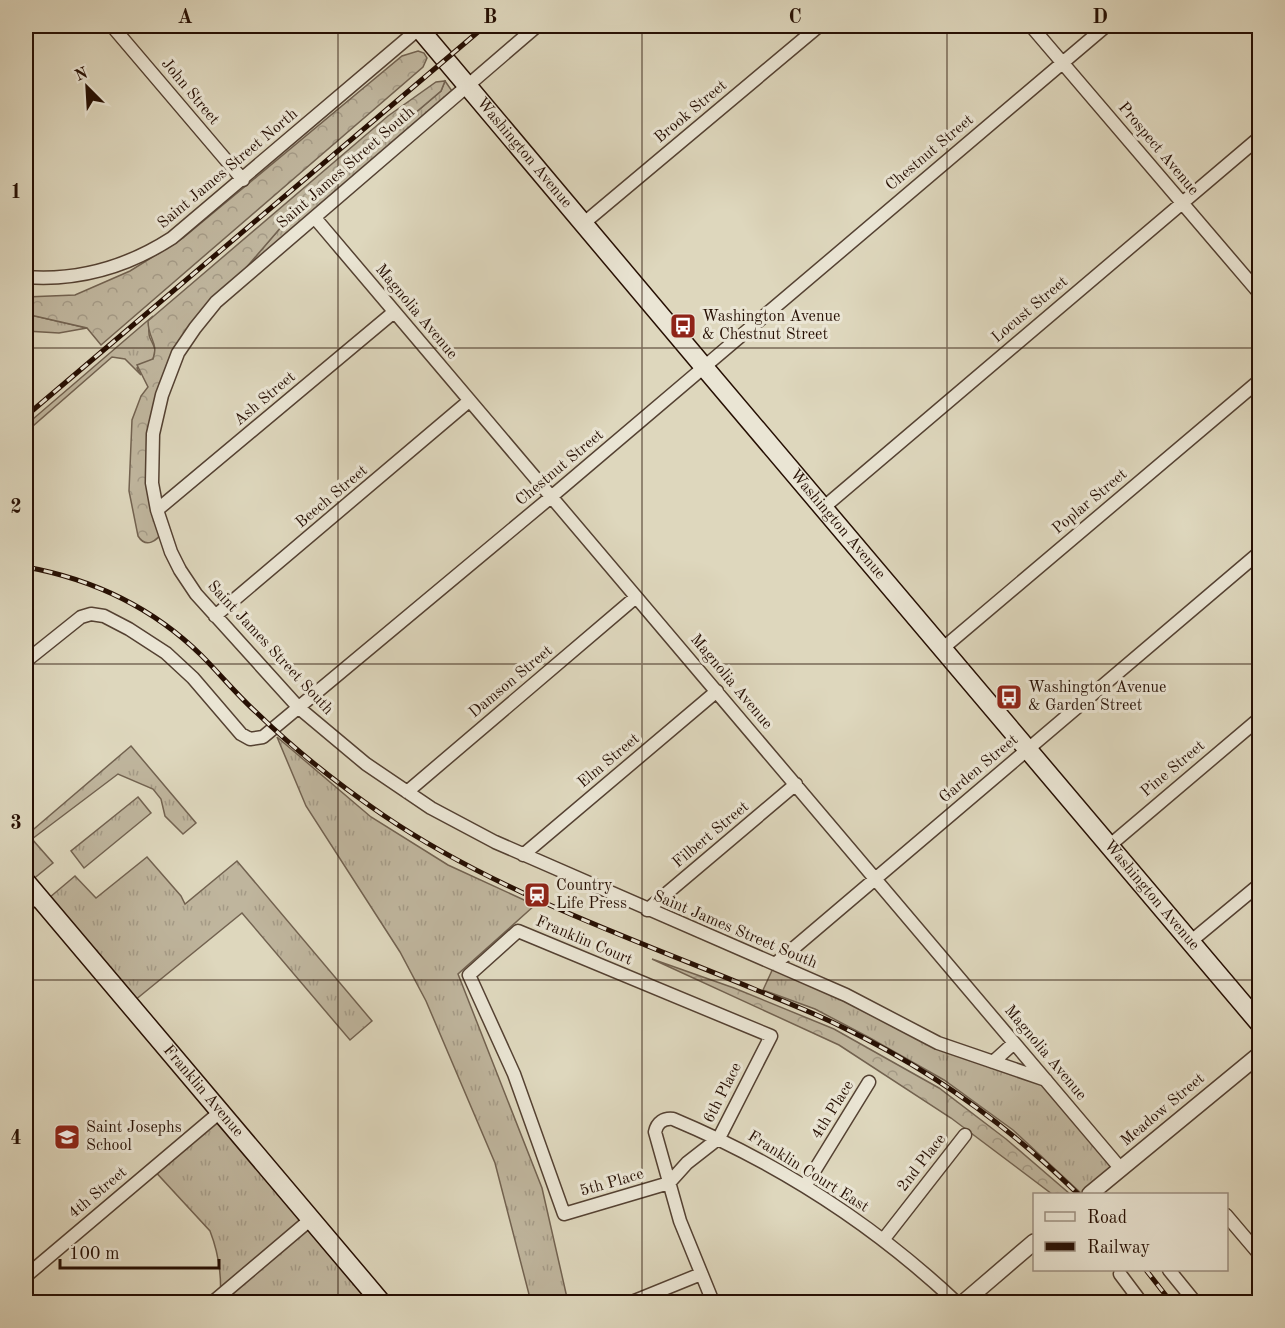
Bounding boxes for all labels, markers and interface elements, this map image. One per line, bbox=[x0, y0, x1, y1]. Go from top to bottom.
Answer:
text: A bbox=[177, 8, 193, 28]
text: B bbox=[483, 8, 497, 28]
text: C bbox=[788, 8, 802, 28]
text: D bbox=[1092, 8, 1108, 28]
street label: John Street bbox=[158, 56, 222, 128]
north arrow bbox=[57, 57, 117, 117]
text: N bbox=[73, 65, 91, 85]
street label: Brook Street bbox=[652, 77, 730, 147]
street label: Washington Avenue bbox=[473, 95, 575, 211]
street label: Prospect Avenue bbox=[1115, 99, 1201, 199]
street label: Saint James Street South bbox=[274, 104, 418, 232]
street label: Saint James Street North bbox=[155, 106, 301, 232]
street label: Chestnut Street bbox=[883, 112, 977, 194]
text: 1 bbox=[10, 183, 22, 203]
street label: Magnolia Avenue bbox=[372, 262, 460, 362]
street label: Locust Street bbox=[989, 274, 1071, 346]
place label: Washington Avenue & Chestnut Street bbox=[702, 309, 840, 343]
bus stop icon: Washington Avenue & Chestnut Street bbox=[668, 311, 698, 341]
street label: Ash Street bbox=[231, 369, 299, 429]
street label: Chestnut Street bbox=[513, 427, 607, 509]
street label: Beech Street bbox=[293, 462, 371, 532]
street label: Washington Avenue bbox=[786, 466, 888, 583]
street label: Poplar Street bbox=[1050, 466, 1131, 538]
text: 2 bbox=[10, 498, 22, 518]
street label: Saint James Street South bbox=[204, 578, 336, 718]
street label: Magnolia Avenue bbox=[687, 632, 775, 732]
street label: Damson Street bbox=[466, 642, 556, 721]
place label: Washington Avenue & Garden Street bbox=[1028, 680, 1166, 714]
bus stop icon: Washington Avenue & Garden Street bbox=[994, 682, 1024, 712]
street label: Elm Street bbox=[575, 731, 643, 791]
street label: Garden Street bbox=[937, 731, 1022, 806]
street label: Pine Street bbox=[1138, 738, 1208, 800]
street label: Filbert Street bbox=[670, 798, 752, 871]
text: 3 bbox=[10, 814, 22, 834]
street label: Washington Avenue bbox=[1100, 837, 1202, 954]
place label: Country Life Press bbox=[556, 878, 627, 912]
station icon: Country Life Press bbox=[522, 880, 552, 910]
street label: Saint James Street South bbox=[651, 888, 820, 972]
street label: Franklin Court bbox=[533, 913, 635, 969]
street label: Magnolia Avenue bbox=[1001, 1003, 1089, 1103]
street label: Franklin Avenue bbox=[160, 1042, 246, 1140]
street label: 6th Place bbox=[701, 1060, 745, 1126]
street label: Meadow Street bbox=[1118, 1070, 1208, 1150]
street label: 4th Place bbox=[809, 1078, 857, 1142]
place label: Saint Josephs School bbox=[86, 1120, 182, 1154]
school or university icon: Saint Josephs School bbox=[52, 1122, 82, 1152]
street label: Franklin Court East bbox=[745, 1128, 872, 1216]
text: 4 bbox=[10, 1129, 22, 1149]
street label: 2nd Place bbox=[895, 1131, 949, 1195]
street label: 4th Street bbox=[66, 1164, 130, 1222]
street label: 5th Place bbox=[578, 1166, 646, 1200]
legend bbox=[1033, 1193, 1228, 1271]
text: Road bbox=[1087, 1209, 1127, 1227]
scale bar bbox=[60, 1232, 219, 1270]
text: Railway bbox=[1087, 1239, 1150, 1257]
text: 100 m bbox=[69, 1245, 120, 1263]

